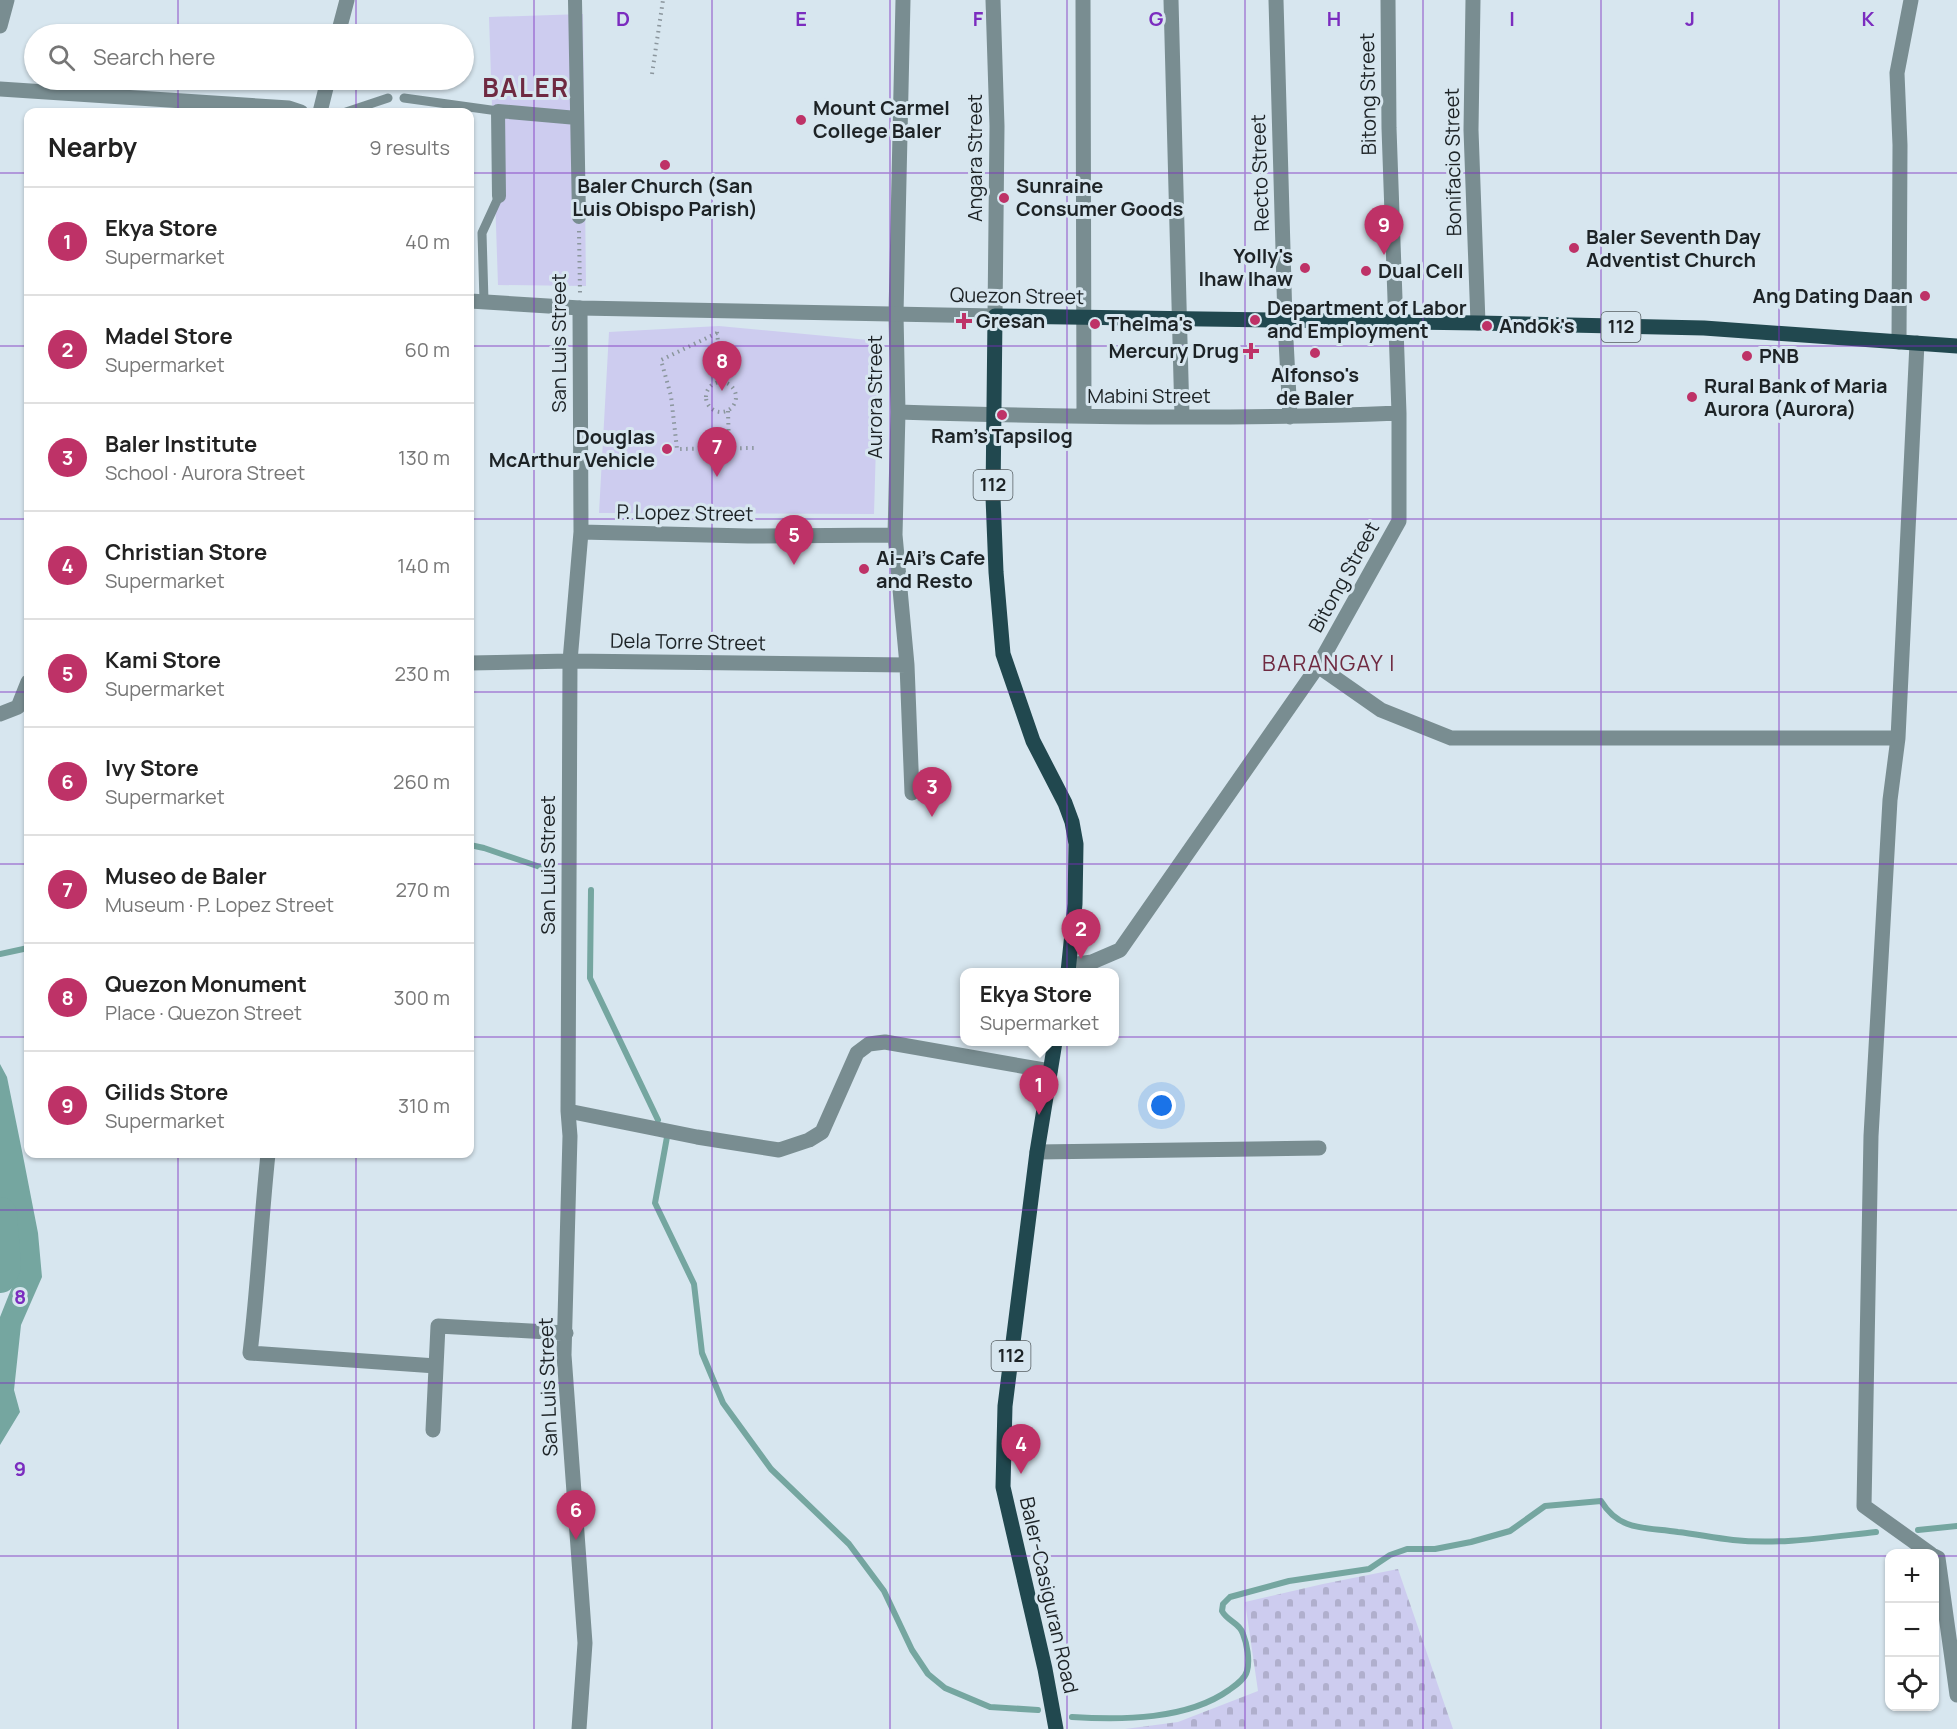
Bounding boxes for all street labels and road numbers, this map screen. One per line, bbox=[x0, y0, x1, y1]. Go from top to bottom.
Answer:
street label: Bitong Street bbox=[1353, 32, 1382, 156]
street label: Bonifacio Street bbox=[1438, 88, 1467, 237]
street label: Angara Street bbox=[961, 94, 988, 222]
street label: Recto Street bbox=[1244, 114, 1275, 232]
street label: San Luis Street bbox=[545, 273, 572, 413]
street label: Quezon Street bbox=[950, 281, 1084, 310]
road number: 112 bbox=[1602, 312, 1640, 342]
street label: Aurora Street bbox=[861, 335, 888, 459]
street label: Mabini Street bbox=[1087, 382, 1211, 409]
road number: 112 bbox=[974, 470, 1012, 500]
street label: P. Lopez Street bbox=[616, 498, 754, 527]
street label: Bitong Street bbox=[1302, 516, 1385, 637]
street label: Dela Torre Street bbox=[610, 627, 766, 656]
street label: San Luis Street bbox=[534, 795, 561, 935]
street label: San Luis Street bbox=[532, 1317, 563, 1457]
road number: 112 bbox=[992, 1341, 1030, 1371]
street label: Baler-Casiguran Road bbox=[1014, 1494, 1085, 1696]

